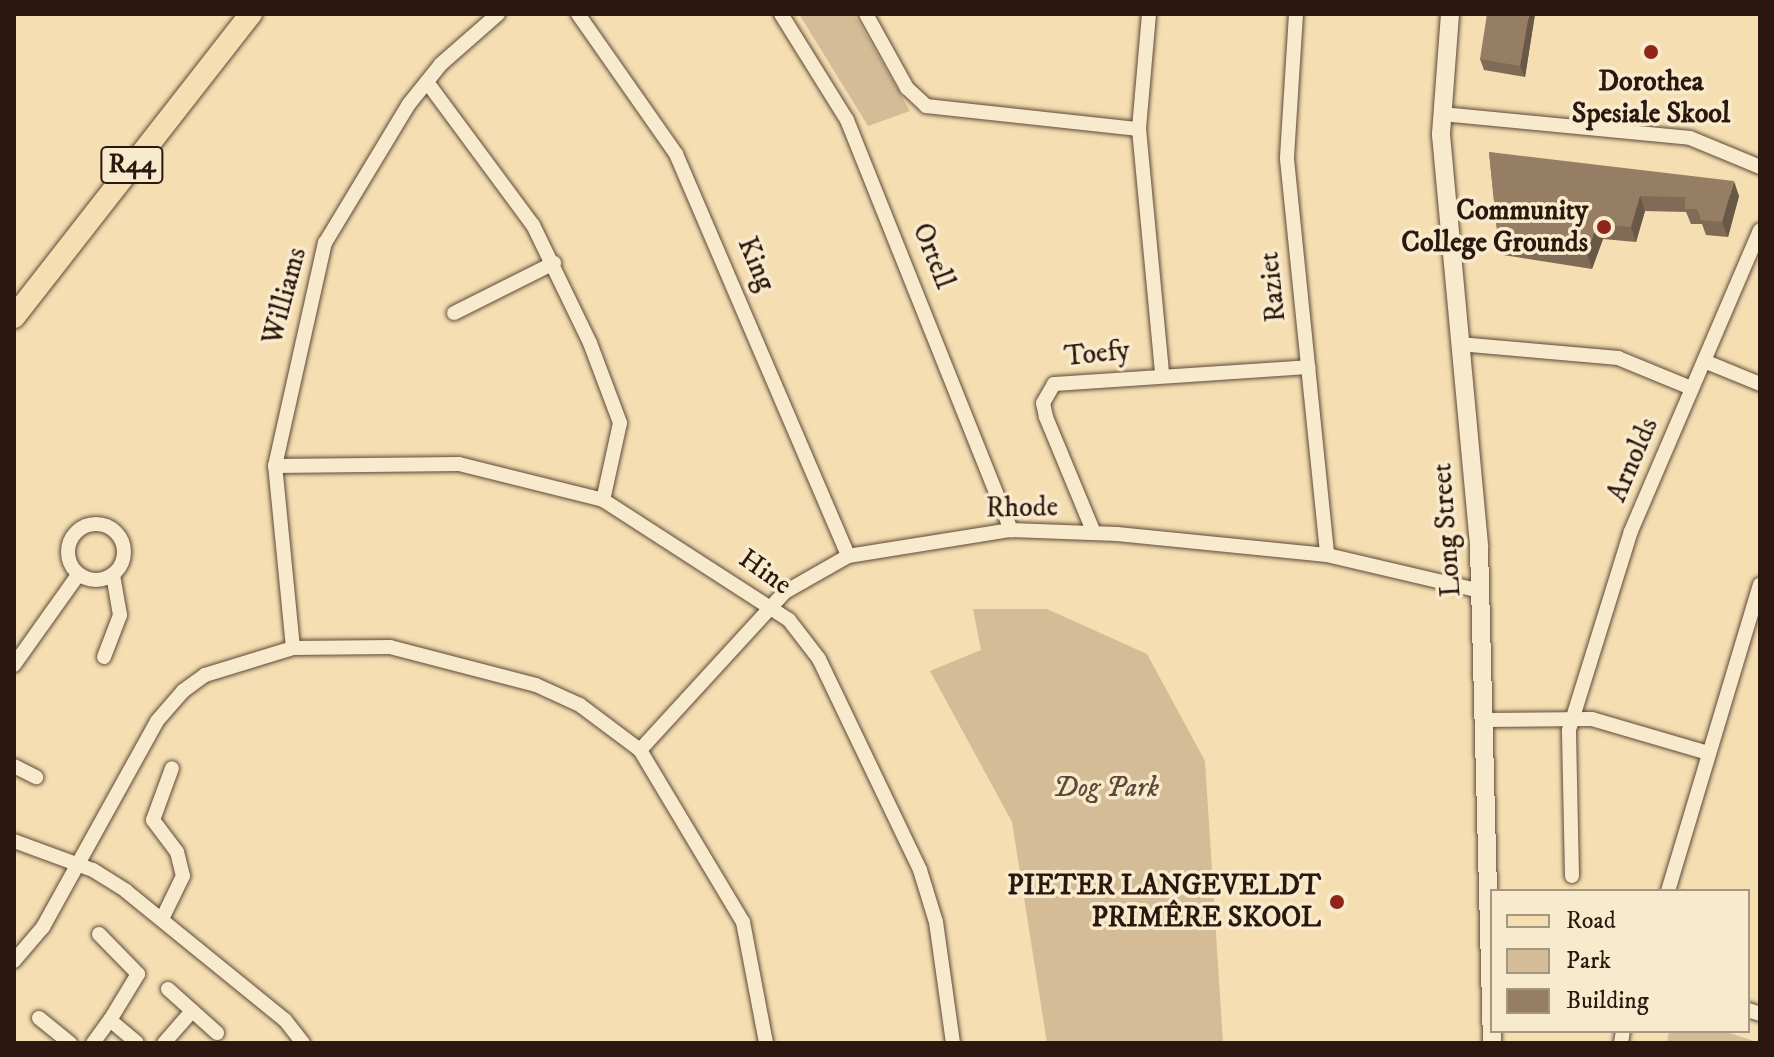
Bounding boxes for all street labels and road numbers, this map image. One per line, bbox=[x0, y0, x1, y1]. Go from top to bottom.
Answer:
road number: R44 bbox=[100, 143, 164, 187]
street label: Ortell bbox=[905, 218, 961, 294]
street label: King bbox=[730, 232, 782, 296]
street label: Williams bbox=[256, 244, 314, 348]
street label: Raziet bbox=[1253, 250, 1293, 324]
street label: Toefy bbox=[1063, 334, 1131, 374]
street label: Arnolds bbox=[1600, 413, 1666, 507]
street label: Long Street bbox=[1426, 462, 1468, 598]
street label: Rhode bbox=[986, 491, 1058, 525]
street label: Hine bbox=[732, 542, 798, 602]

